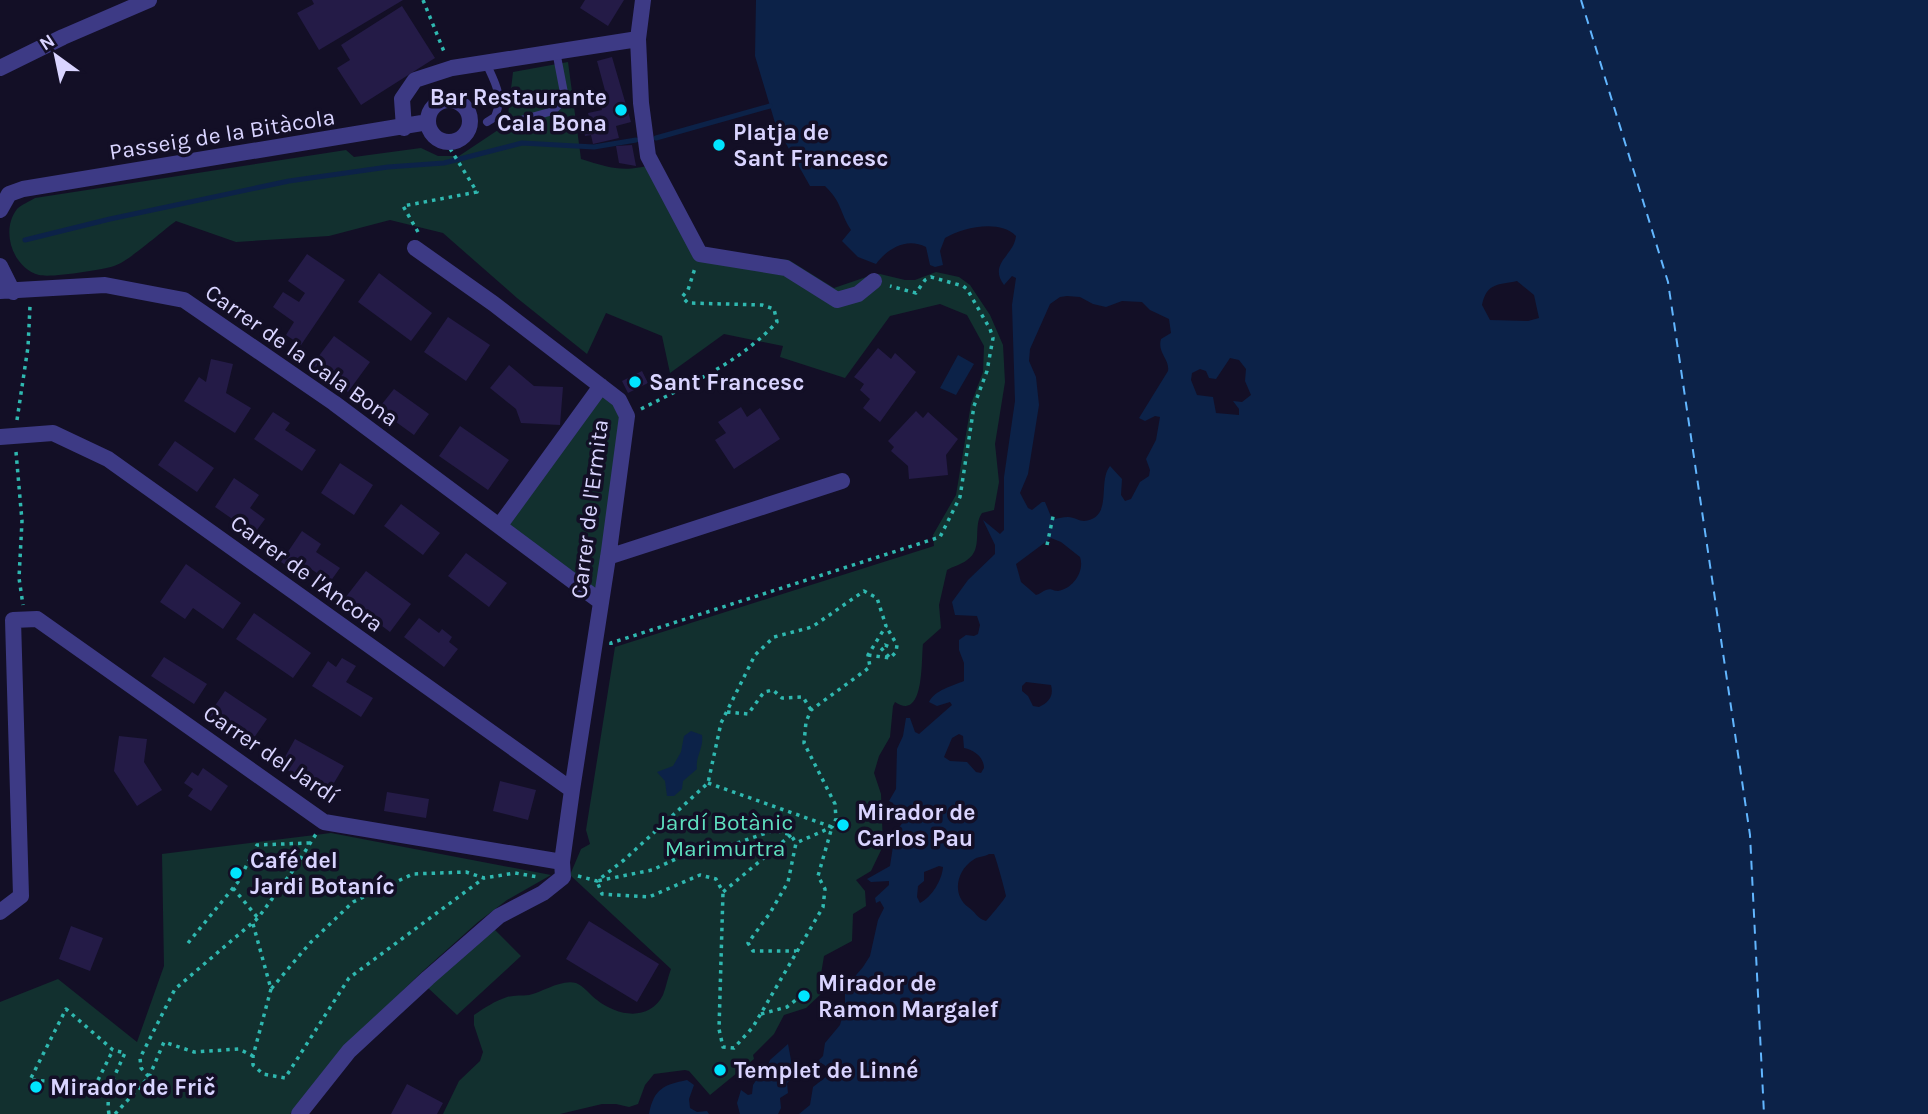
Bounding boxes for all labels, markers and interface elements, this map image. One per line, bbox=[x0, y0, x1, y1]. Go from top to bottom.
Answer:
north arrow bbox=[21, 21, 91, 91]
text: N bbox=[36, 30, 59, 56]
place label: Bar Restaurante Cala Bona bbox=[430, 84, 607, 137]
marker: Bar Restaurante Cala Bona bbox=[613, 102, 629, 118]
street label: Passeig de la Bitàcola bbox=[107, 103, 337, 166]
place label: Platja de Sant Francesc bbox=[733, 119, 888, 172]
marker: Platja de Sant Francesc bbox=[711, 137, 727, 153]
street label: Carrer de la Cala Bona bbox=[200, 279, 403, 432]
place label: Sant Francesc bbox=[649, 369, 804, 396]
marker: Sant Francesc bbox=[627, 374, 643, 390]
street label: Carrer de l'Ermita bbox=[565, 418, 614, 600]
street label: Carrer de l'Ancora bbox=[225, 509, 388, 638]
street label: Carrer del Jardí bbox=[198, 699, 343, 810]
place label: Mirador de Carlos Pau bbox=[857, 799, 975, 852]
park label: Jardí Botànic Marimurtra bbox=[657, 809, 793, 862]
marker: Mirador de Carlos Pau bbox=[835, 817, 851, 833]
place label: Café del Jardi Botaníc bbox=[250, 847, 395, 900]
marker: Café del Jardi Botaníc bbox=[228, 865, 244, 881]
place label: Mirador de Ramon Margalef bbox=[818, 970, 999, 1023]
marker: Mirador de Ramon Margalef bbox=[796, 988, 812, 1004]
place label: Templet de Linné bbox=[734, 1057, 918, 1084]
marker: Templet de Linné bbox=[712, 1062, 728, 1078]
place label: Mirador de Frič bbox=[50, 1074, 216, 1101]
marker: Mirador de Frič bbox=[28, 1079, 44, 1095]

